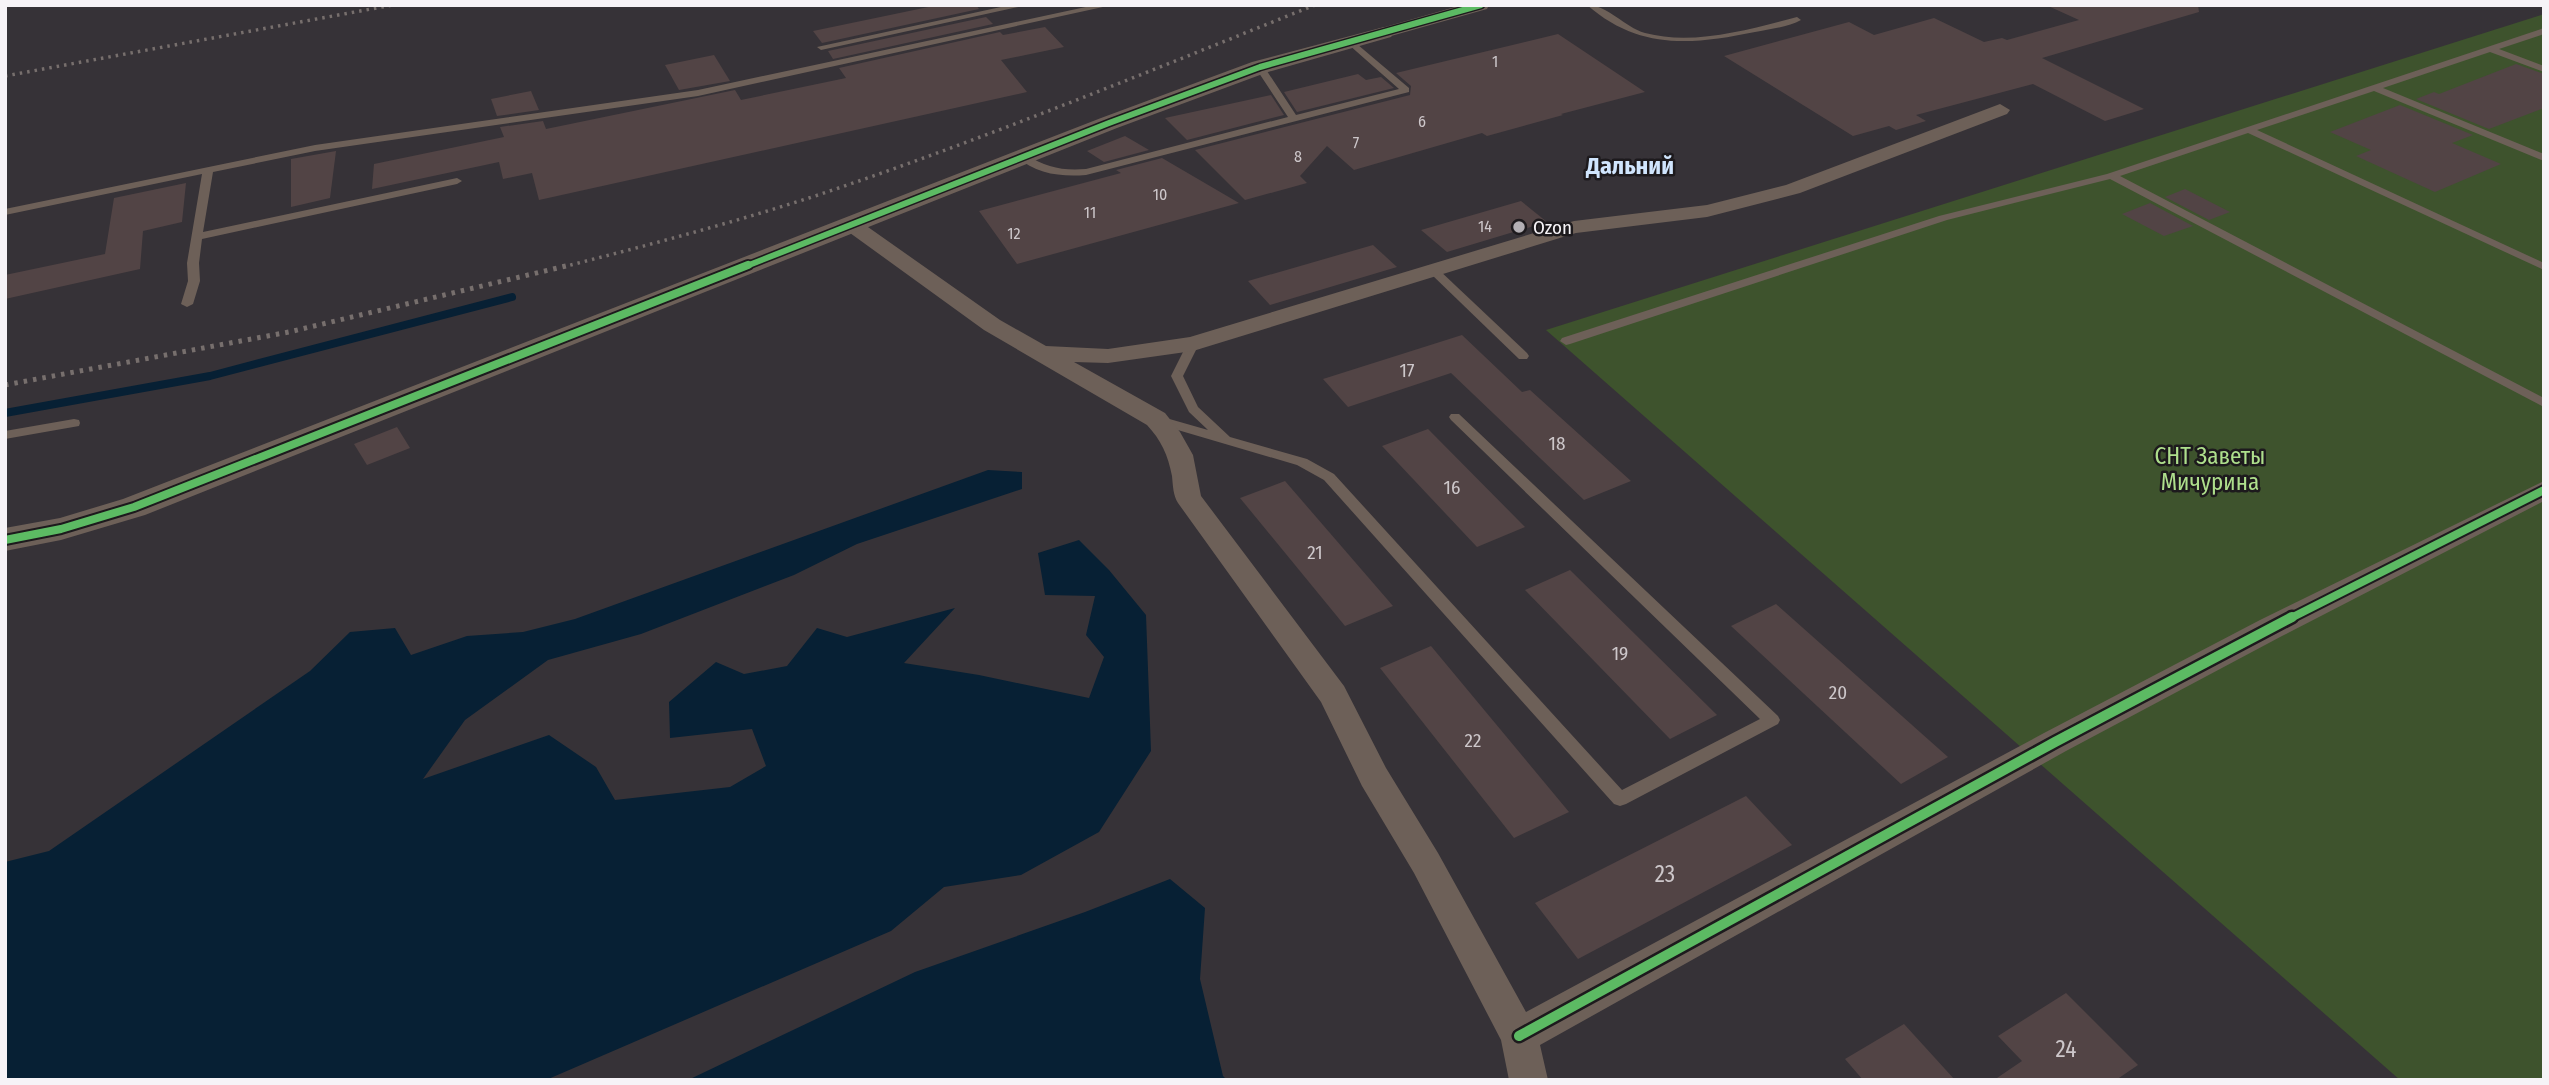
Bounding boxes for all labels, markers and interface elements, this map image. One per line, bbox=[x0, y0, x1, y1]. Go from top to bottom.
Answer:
house number: 1 bbox=[1492, 52, 1498, 71]
house number: 6 bbox=[1418, 112, 1426, 131]
house number: 7 bbox=[1353, 133, 1360, 152]
house number: 8 bbox=[1294, 147, 1302, 166]
district label: Дальний bbox=[1585, 152, 1674, 180]
house number: 10 bbox=[1153, 185, 1167, 204]
house number: 11 bbox=[1084, 203, 1096, 222]
place label: Ozon bbox=[1533, 216, 1572, 239]
house number: 14 bbox=[1478, 217, 1492, 236]
marker: Ozon bbox=[1511, 219, 1527, 235]
house number: 12 bbox=[1007, 224, 1021, 243]
house number: 17 bbox=[1399, 359, 1415, 382]
house number: 18 bbox=[1549, 432, 1565, 455]
park label: СНТ Заветы Мичурина bbox=[2155, 442, 2265, 496]
house number: 16 bbox=[1444, 476, 1460, 499]
house number: 21 bbox=[1307, 541, 1323, 564]
house number: 19 bbox=[1612, 642, 1628, 665]
house number: 20 bbox=[1829, 681, 1847, 704]
house number: 22 bbox=[1465, 729, 1481, 752]
house number: 23 bbox=[1655, 860, 1675, 888]
house number: 24 bbox=[2056, 1035, 2076, 1063]

